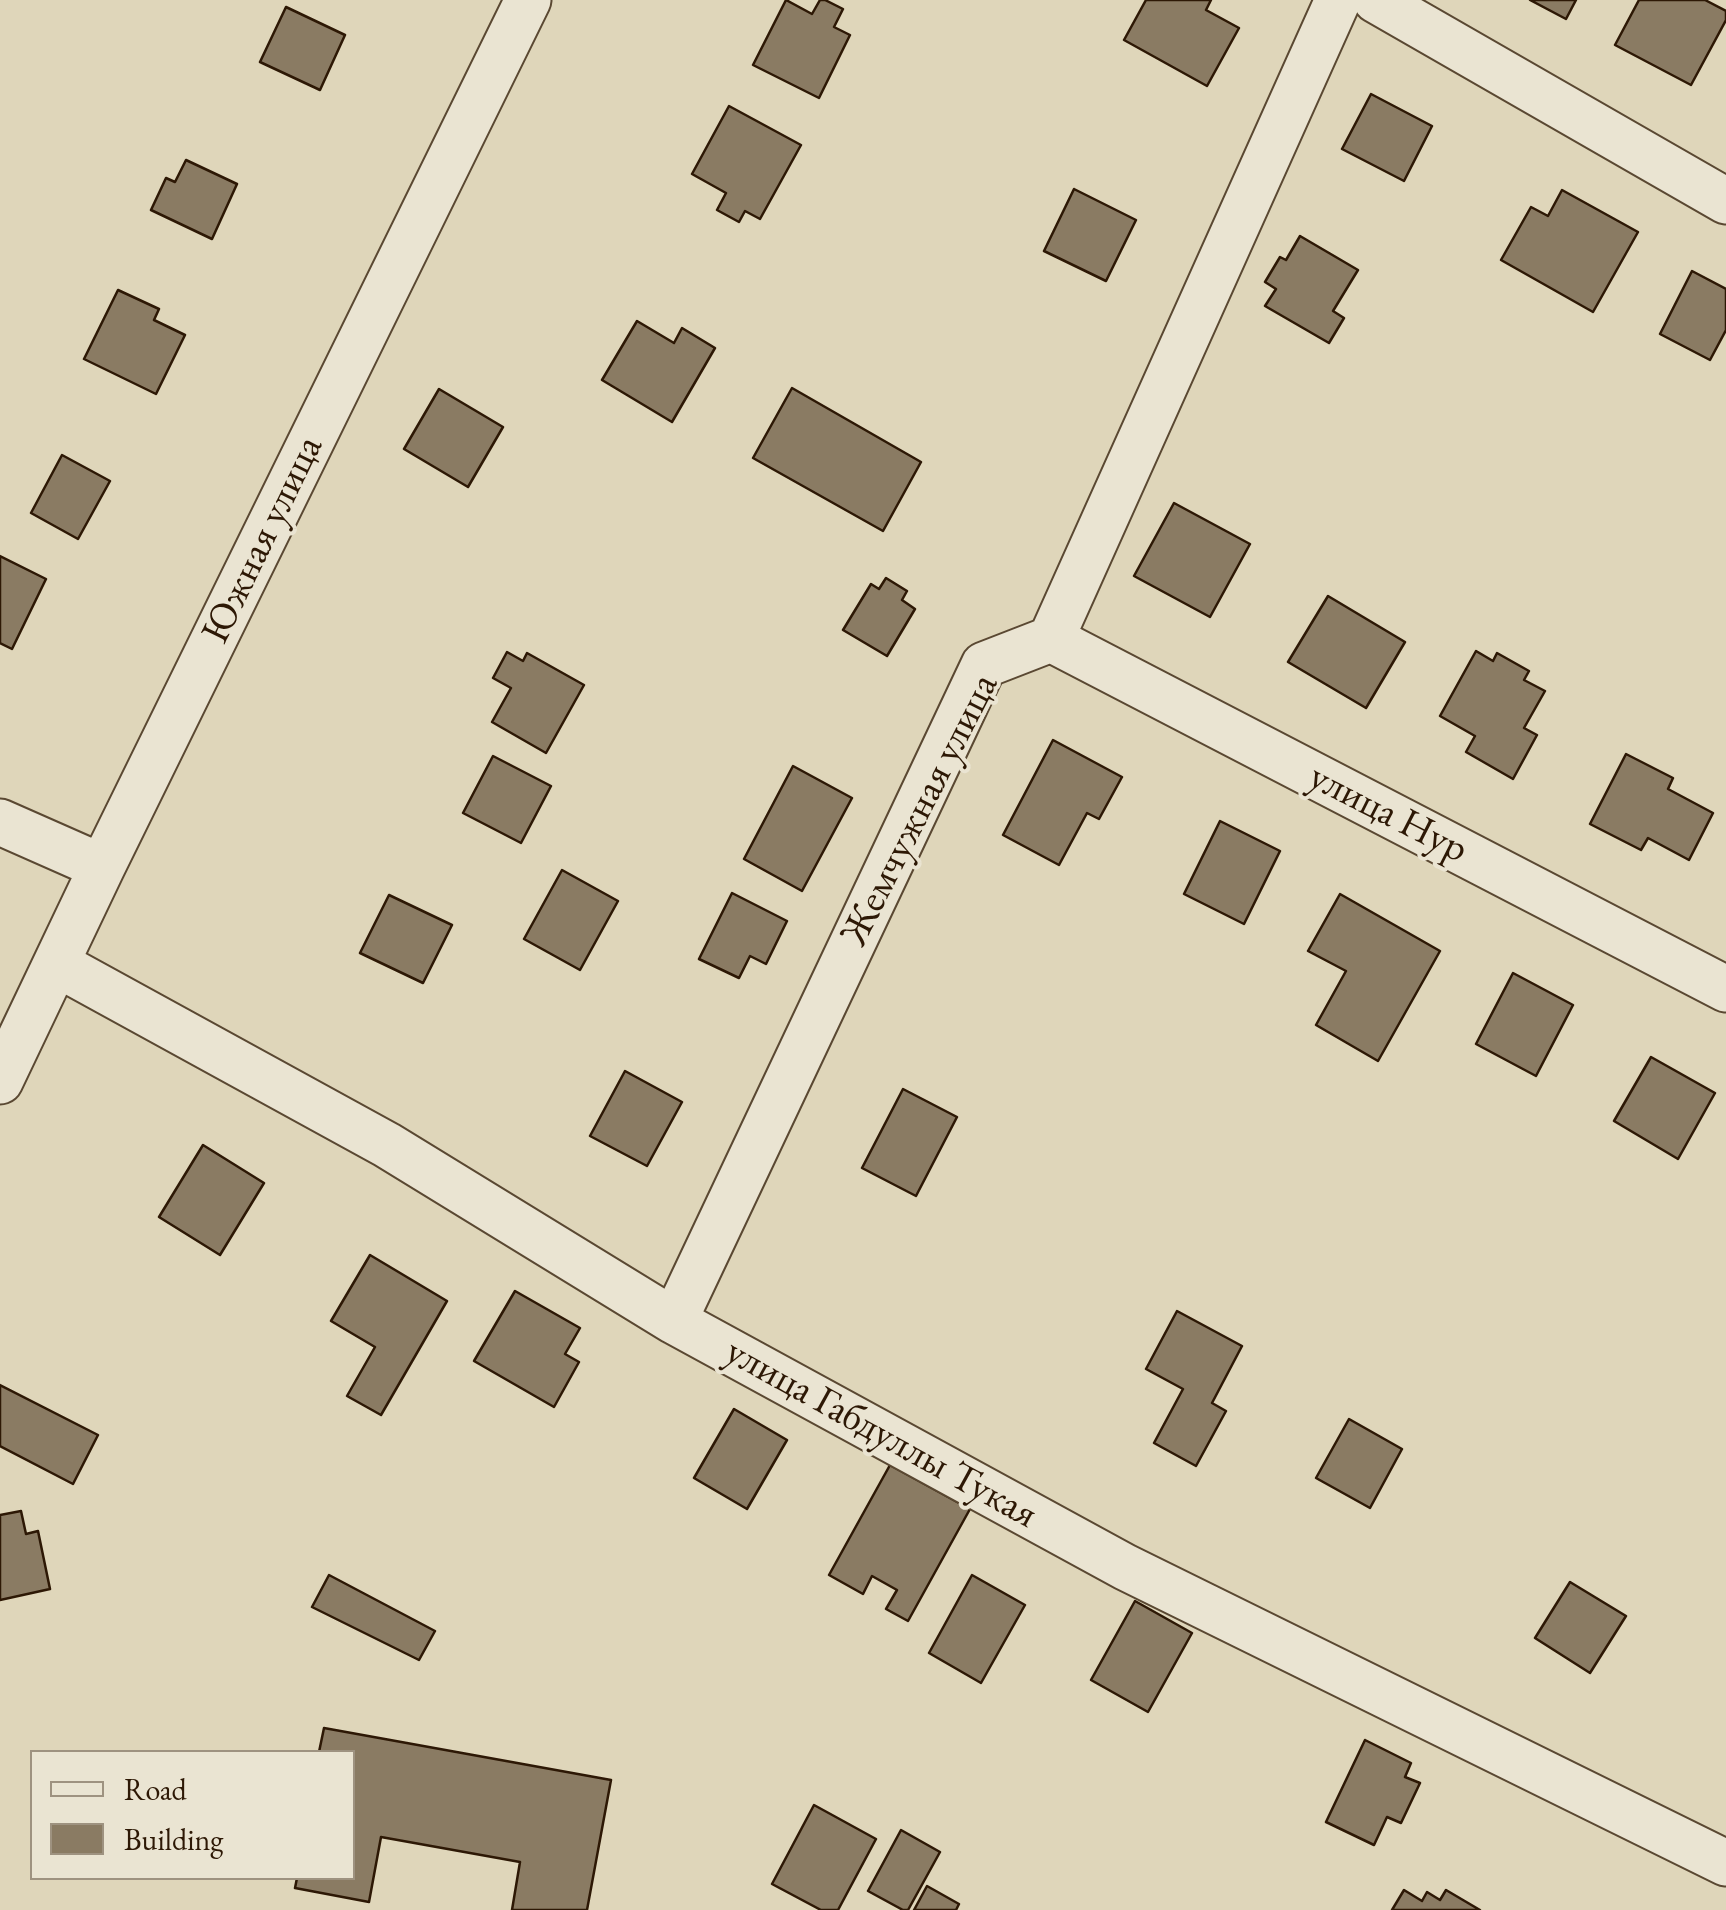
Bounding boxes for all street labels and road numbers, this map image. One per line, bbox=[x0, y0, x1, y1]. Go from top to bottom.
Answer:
street label: Южная улица bbox=[192, 428, 334, 652]
street label: Жемчужная улица bbox=[831, 666, 1009, 954]
street label: улица Нур bbox=[1300, 754, 1476, 874]
street label: улица Габдуллы Тукая bbox=[717, 1328, 1045, 1540]

